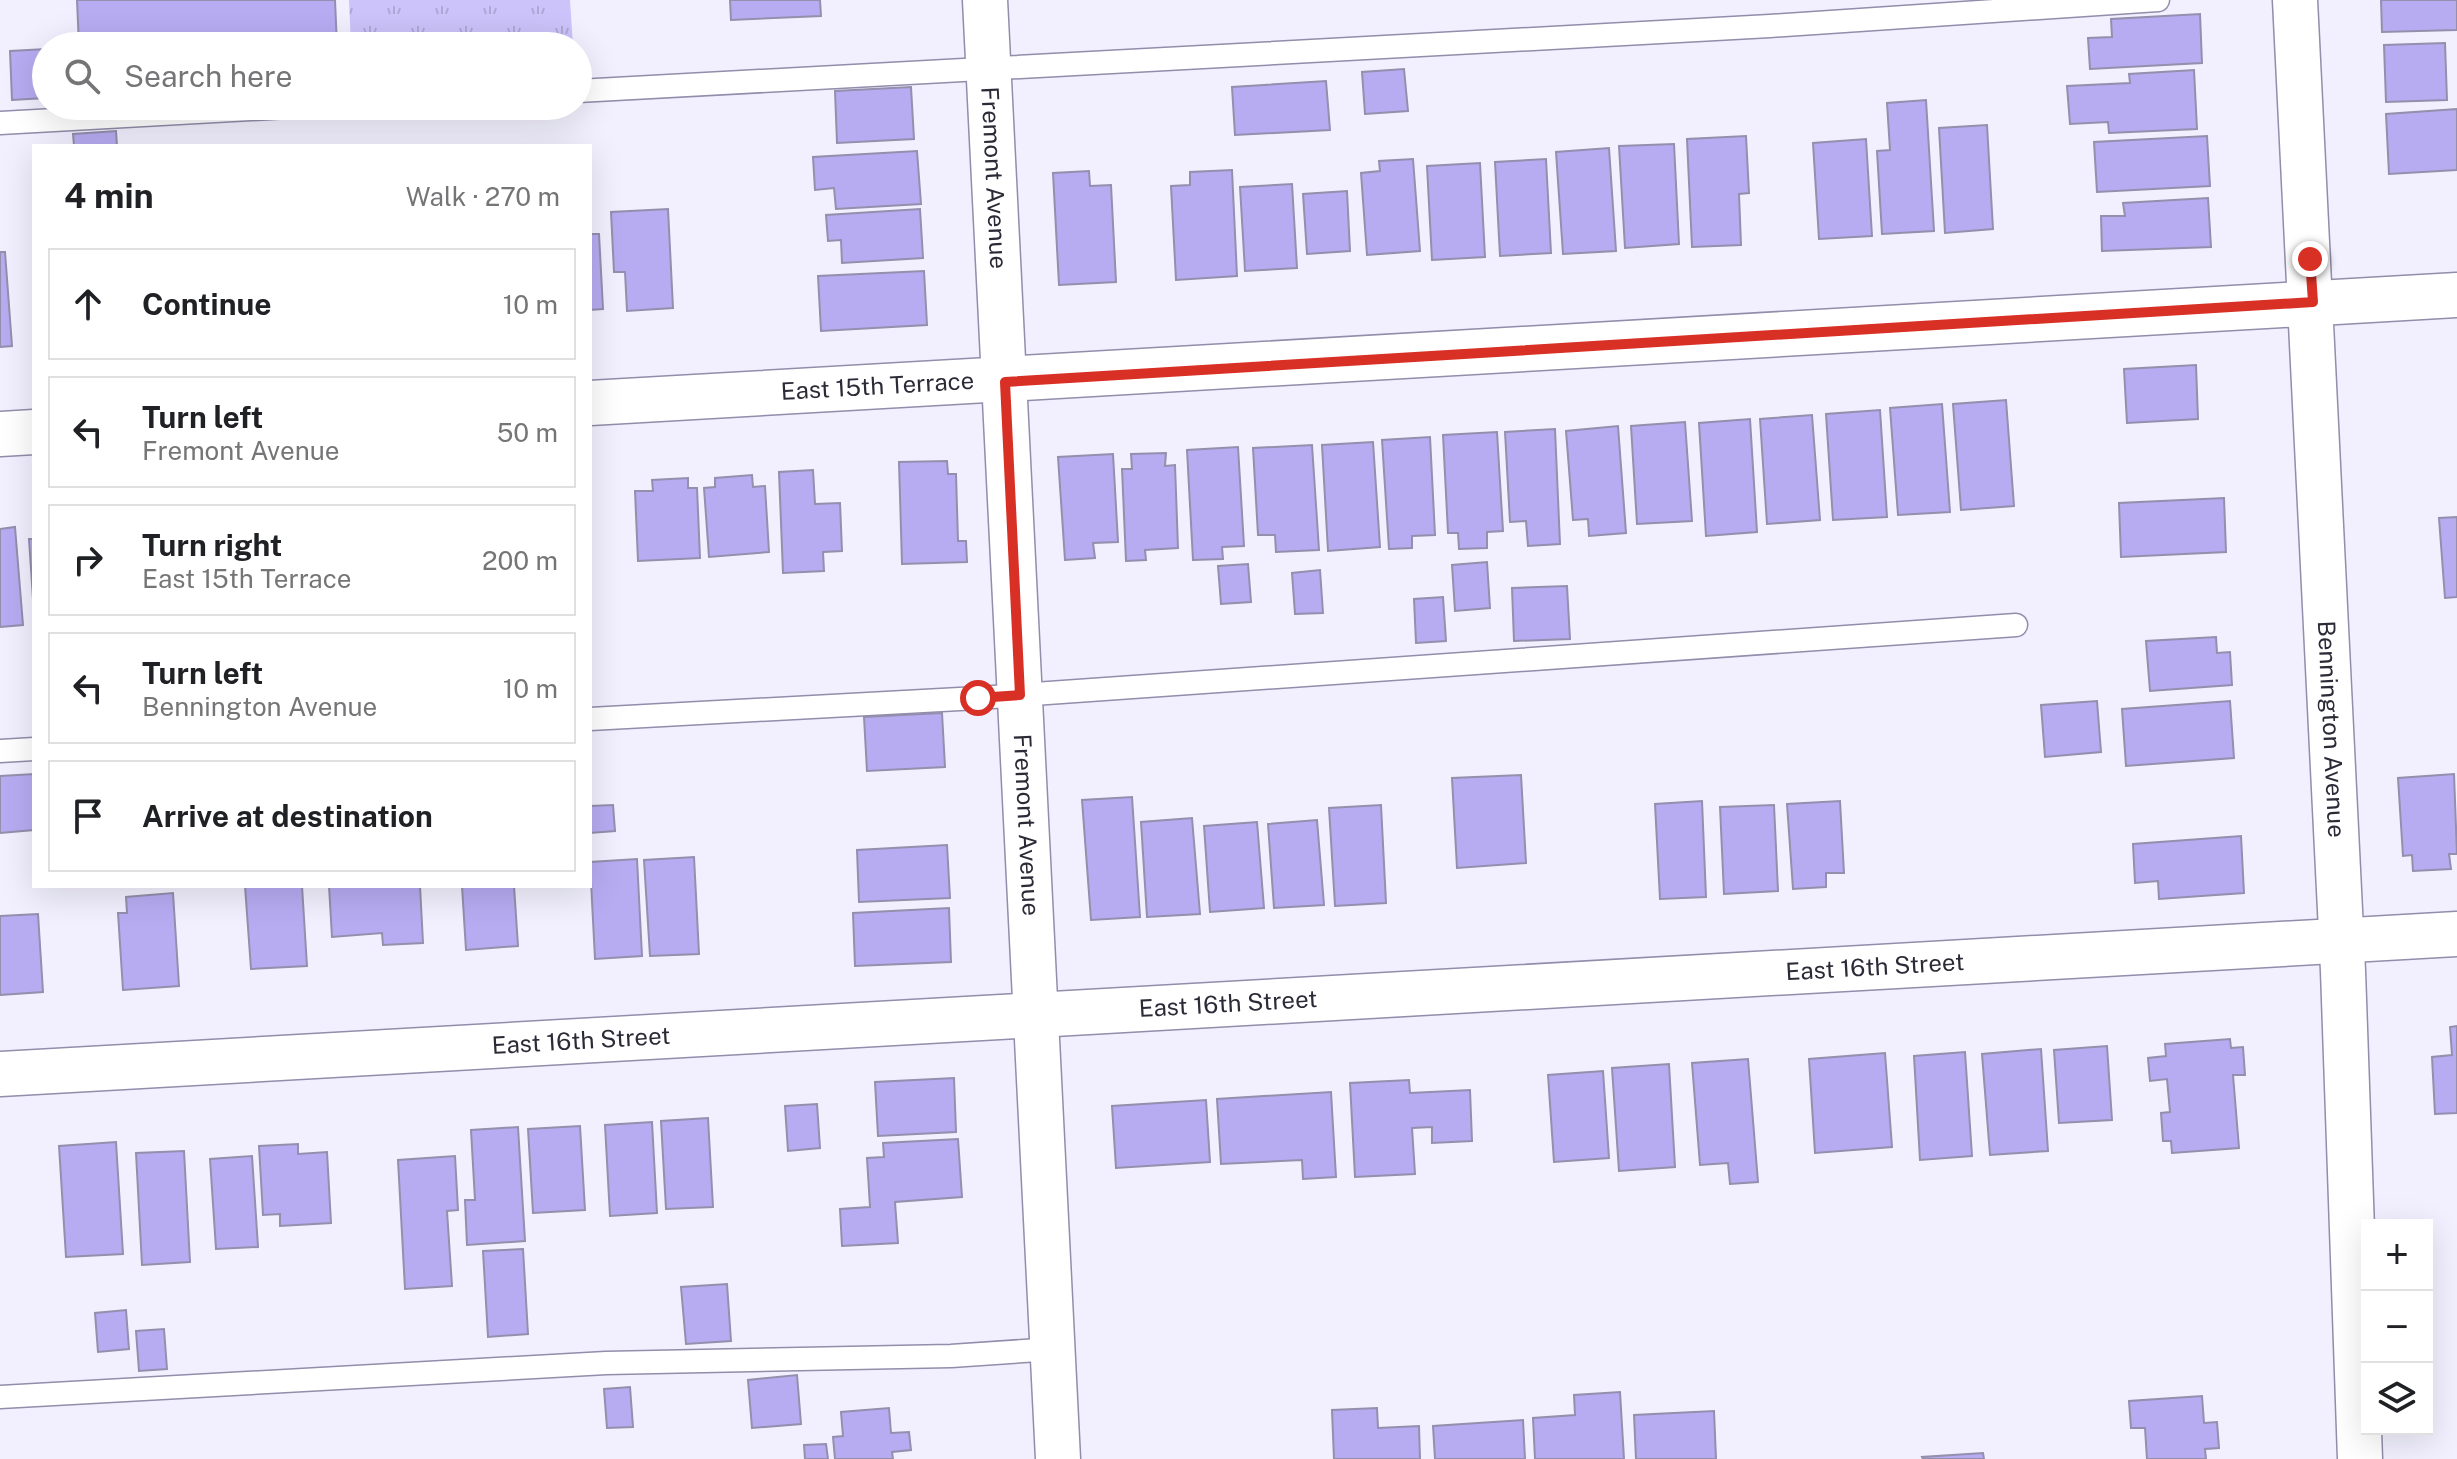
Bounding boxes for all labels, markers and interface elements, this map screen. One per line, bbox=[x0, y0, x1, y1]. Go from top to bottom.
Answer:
search box bbox=[32, 32, 592, 120]
icon: search bbox=[60, 54, 104, 98]
text: Search here bbox=[124, 58, 292, 94]
street label: Fremont Avenue bbox=[976, 86, 1013, 270]
text: 4 min bbox=[64, 176, 154, 216]
text: Walk · 270 m bbox=[406, 181, 560, 212]
route end bbox=[2292, 241, 2328, 277]
icon: ahead bbox=[66, 282, 110, 326]
text: Continue bbox=[142, 286, 272, 322]
text: 10 m bbox=[503, 289, 558, 320]
street label: East 15th Terrace bbox=[780, 366, 975, 405]
text: Turn left bbox=[142, 399, 263, 435]
icon: left bbox=[66, 410, 110, 454]
text: 50 m bbox=[497, 417, 558, 448]
text: Fremont Avenue bbox=[142, 435, 340, 466]
text: Turn right bbox=[142, 527, 282, 563]
icon: right bbox=[66, 538, 110, 582]
text: 200 m bbox=[482, 545, 558, 576]
text: East 15th Terrace bbox=[142, 563, 352, 594]
street label: Bennington Avenue bbox=[2313, 620, 2351, 838]
text: Turn left bbox=[142, 655, 263, 691]
icon: left bbox=[66, 666, 110, 710]
text: 10 m bbox=[503, 673, 558, 704]
route start bbox=[960, 680, 996, 716]
text: Bennington Avenue bbox=[142, 691, 377, 722]
street label: Fremont Avenue bbox=[1009, 733, 1046, 917]
icon: arrive bbox=[66, 794, 110, 838]
text: Arrive at destination bbox=[142, 798, 433, 834]
street label: East 16th Street bbox=[1785, 947, 1965, 985]
street label: East 16th Street bbox=[1138, 984, 1318, 1022]
street label: East 16th Street bbox=[491, 1021, 671, 1059]
map controls bbox=[2361, 1219, 2433, 1435]
button: + bbox=[2361, 1219, 2433, 1291]
button: − bbox=[2361, 1291, 2433, 1363]
button: layers bbox=[2361, 1363, 2433, 1435]

